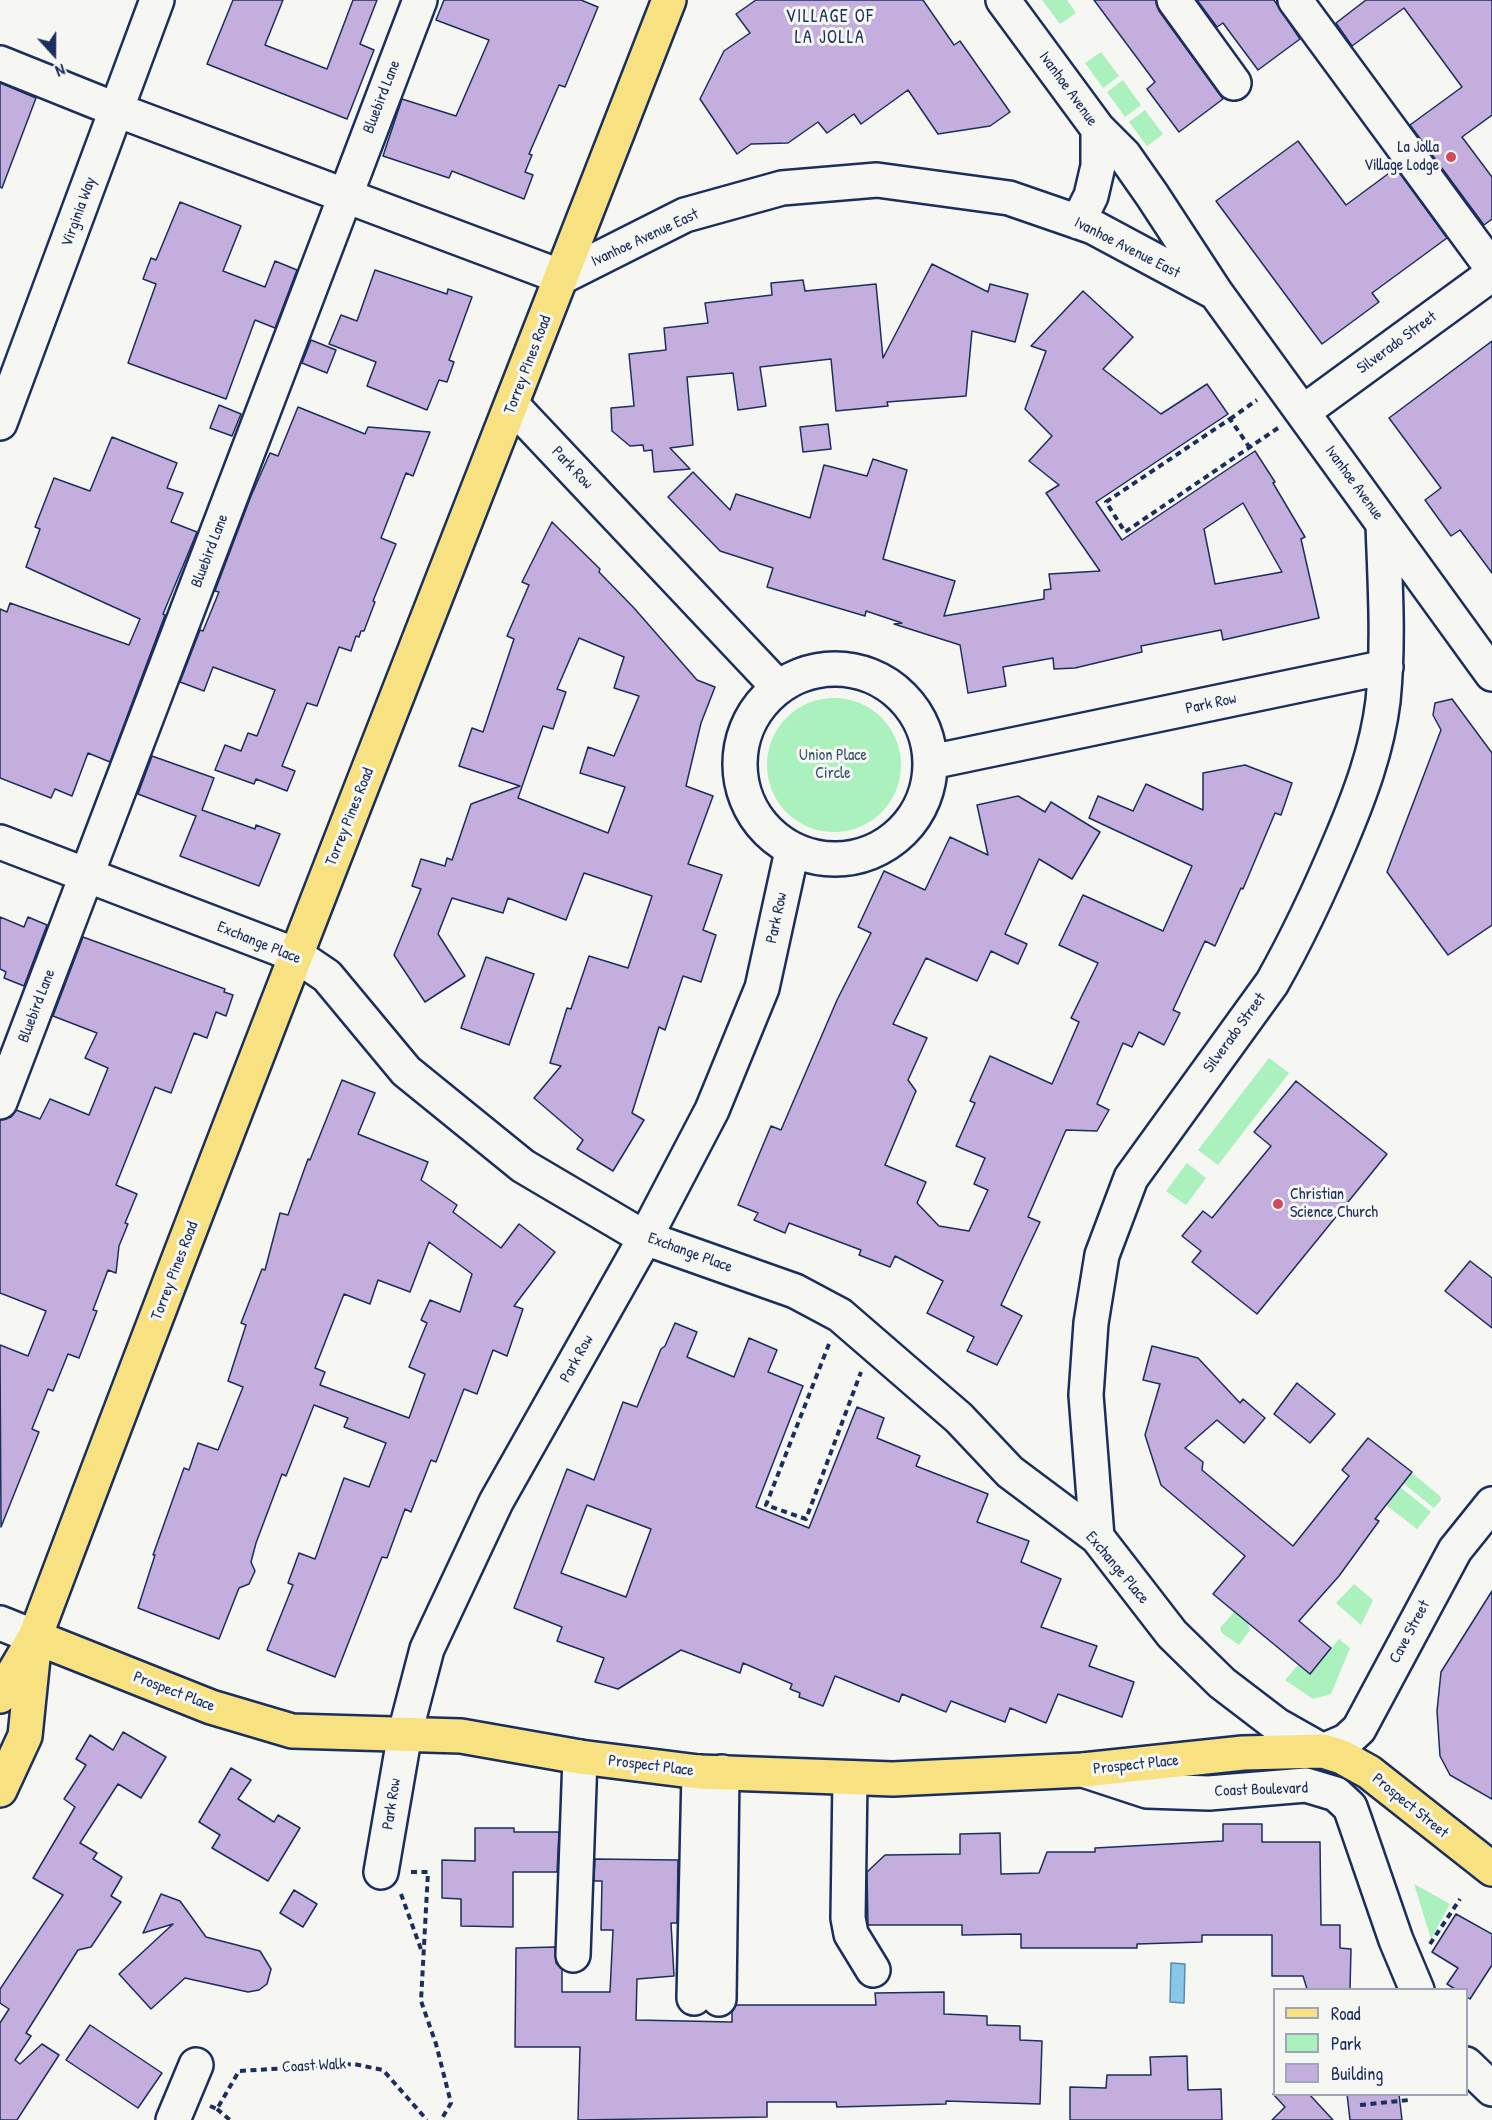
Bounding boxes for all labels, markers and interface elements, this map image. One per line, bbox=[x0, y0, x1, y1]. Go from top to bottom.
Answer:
district label: VILLAGE OF LA JOLLA bbox=[785, 6, 875, 48]
north arrow bbox=[24, 24, 84, 84]
street label: Ivanhoe Avenue bbox=[1035, 48, 1101, 130]
street label: Bluebird Lane bbox=[359, 58, 405, 136]
text: N bbox=[53, 59, 68, 83]
place label: La Jolla Village Lodge bbox=[1364, 138, 1439, 176]
marker: La Jolla Village Lodge bbox=[1444, 150, 1458, 164]
street label: Virginia Way bbox=[57, 174, 101, 250]
street label: Ivanhoe Avenue East bbox=[588, 205, 702, 271]
street label: Ivanhoe Avenue East bbox=[1071, 213, 1183, 283]
street label: Silverado Street bbox=[1353, 308, 1441, 378]
street label: Torrey Pines Road bbox=[500, 313, 556, 417]
street label: Ivanhoe Avenue bbox=[1321, 442, 1387, 524]
street label: Park Row bbox=[547, 443, 597, 493]
street label: Bluebird Lane bbox=[187, 512, 233, 590]
street label: Park Row bbox=[1184, 689, 1238, 719]
park label: Union Place Circle bbox=[799, 746, 867, 784]
street label: Torrey Pines Road bbox=[322, 765, 378, 869]
street label: Park Row bbox=[762, 891, 792, 945]
street label: Exchange Place bbox=[214, 917, 304, 969]
street label: Bluebird Lane bbox=[14, 967, 60, 1045]
street label: Silverado Street bbox=[1200, 989, 1270, 1077]
place label: Christian Science Church bbox=[1290, 1185, 1378, 1223]
marker: Christian Science Church bbox=[1271, 1197, 1285, 1211]
street label: Torrey Pines Road bbox=[147, 1219, 203, 1323]
street label: Exchange Place bbox=[645, 1229, 735, 1277]
street label: Park Row bbox=[556, 1332, 598, 1386]
street label: Exchange Place bbox=[1081, 1528, 1153, 1608]
street label: Cave Street bbox=[1385, 1597, 1435, 1667]
street label: Prospect Place bbox=[130, 1668, 218, 1716]
street label: Prospect Place bbox=[607, 1751, 695, 1781]
street label: Prospect Place bbox=[1092, 1751, 1180, 1779]
street label: Prospect Street bbox=[1368, 1769, 1452, 1843]
street label: Park Row bbox=[378, 1777, 406, 1831]
street label: Coast Boulevard bbox=[1214, 1779, 1308, 1801]
legend bbox=[1273, 1988, 1468, 2096]
text: Road bbox=[1331, 2001, 1361, 2026]
text: Park bbox=[1331, 2031, 1361, 2056]
street label: Coast Walk bbox=[282, 2055, 346, 2077]
text: Building bbox=[1331, 2061, 1383, 2086]

